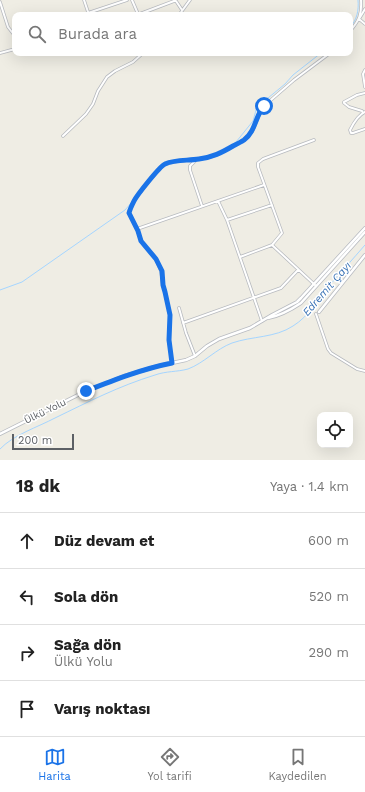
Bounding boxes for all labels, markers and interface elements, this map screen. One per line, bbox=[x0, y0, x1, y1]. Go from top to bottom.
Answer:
search box bbox=[12, 12, 353, 56]
icon: search bbox=[26, 23, 48, 45]
text: Burada ara bbox=[58, 25, 137, 43]
route start bbox=[255, 97, 273, 115]
water label: Edremit Çayı bbox=[300, 259, 354, 319]
route end bbox=[77, 382, 95, 400]
street label: Ülkü Yolu bbox=[22, 396, 68, 426]
map controls bbox=[317, 412, 353, 448]
button: locate bbox=[317, 412, 353, 448]
scale bar bbox=[12, 432, 74, 451]
text: 200 m bbox=[18, 434, 52, 447]
text: 18 dk bbox=[16, 476, 60, 496]
text: Yaya · 1.4 km bbox=[270, 479, 349, 494]
icon: ahead bbox=[16, 530, 38, 552]
text: Düz devam et bbox=[54, 532, 154, 550]
text: 600 m bbox=[308, 533, 349, 548]
icon: left bbox=[16, 586, 38, 608]
text: Sola dön bbox=[54, 588, 118, 606]
text: 520 m bbox=[309, 589, 349, 604]
text: Sağa dön bbox=[54, 636, 121, 654]
icon: right bbox=[16, 642, 38, 664]
text: 290 m bbox=[308, 645, 349, 660]
text: Ülkü Yolu bbox=[54, 654, 113, 669]
icon: arrive bbox=[16, 698, 38, 720]
text: Varış noktası bbox=[54, 700, 151, 718]
tab: Harita bbox=[38, 746, 71, 783]
tab: Yol tarifi bbox=[148, 746, 192, 783]
tab: Kaydedilen bbox=[268, 746, 327, 783]

